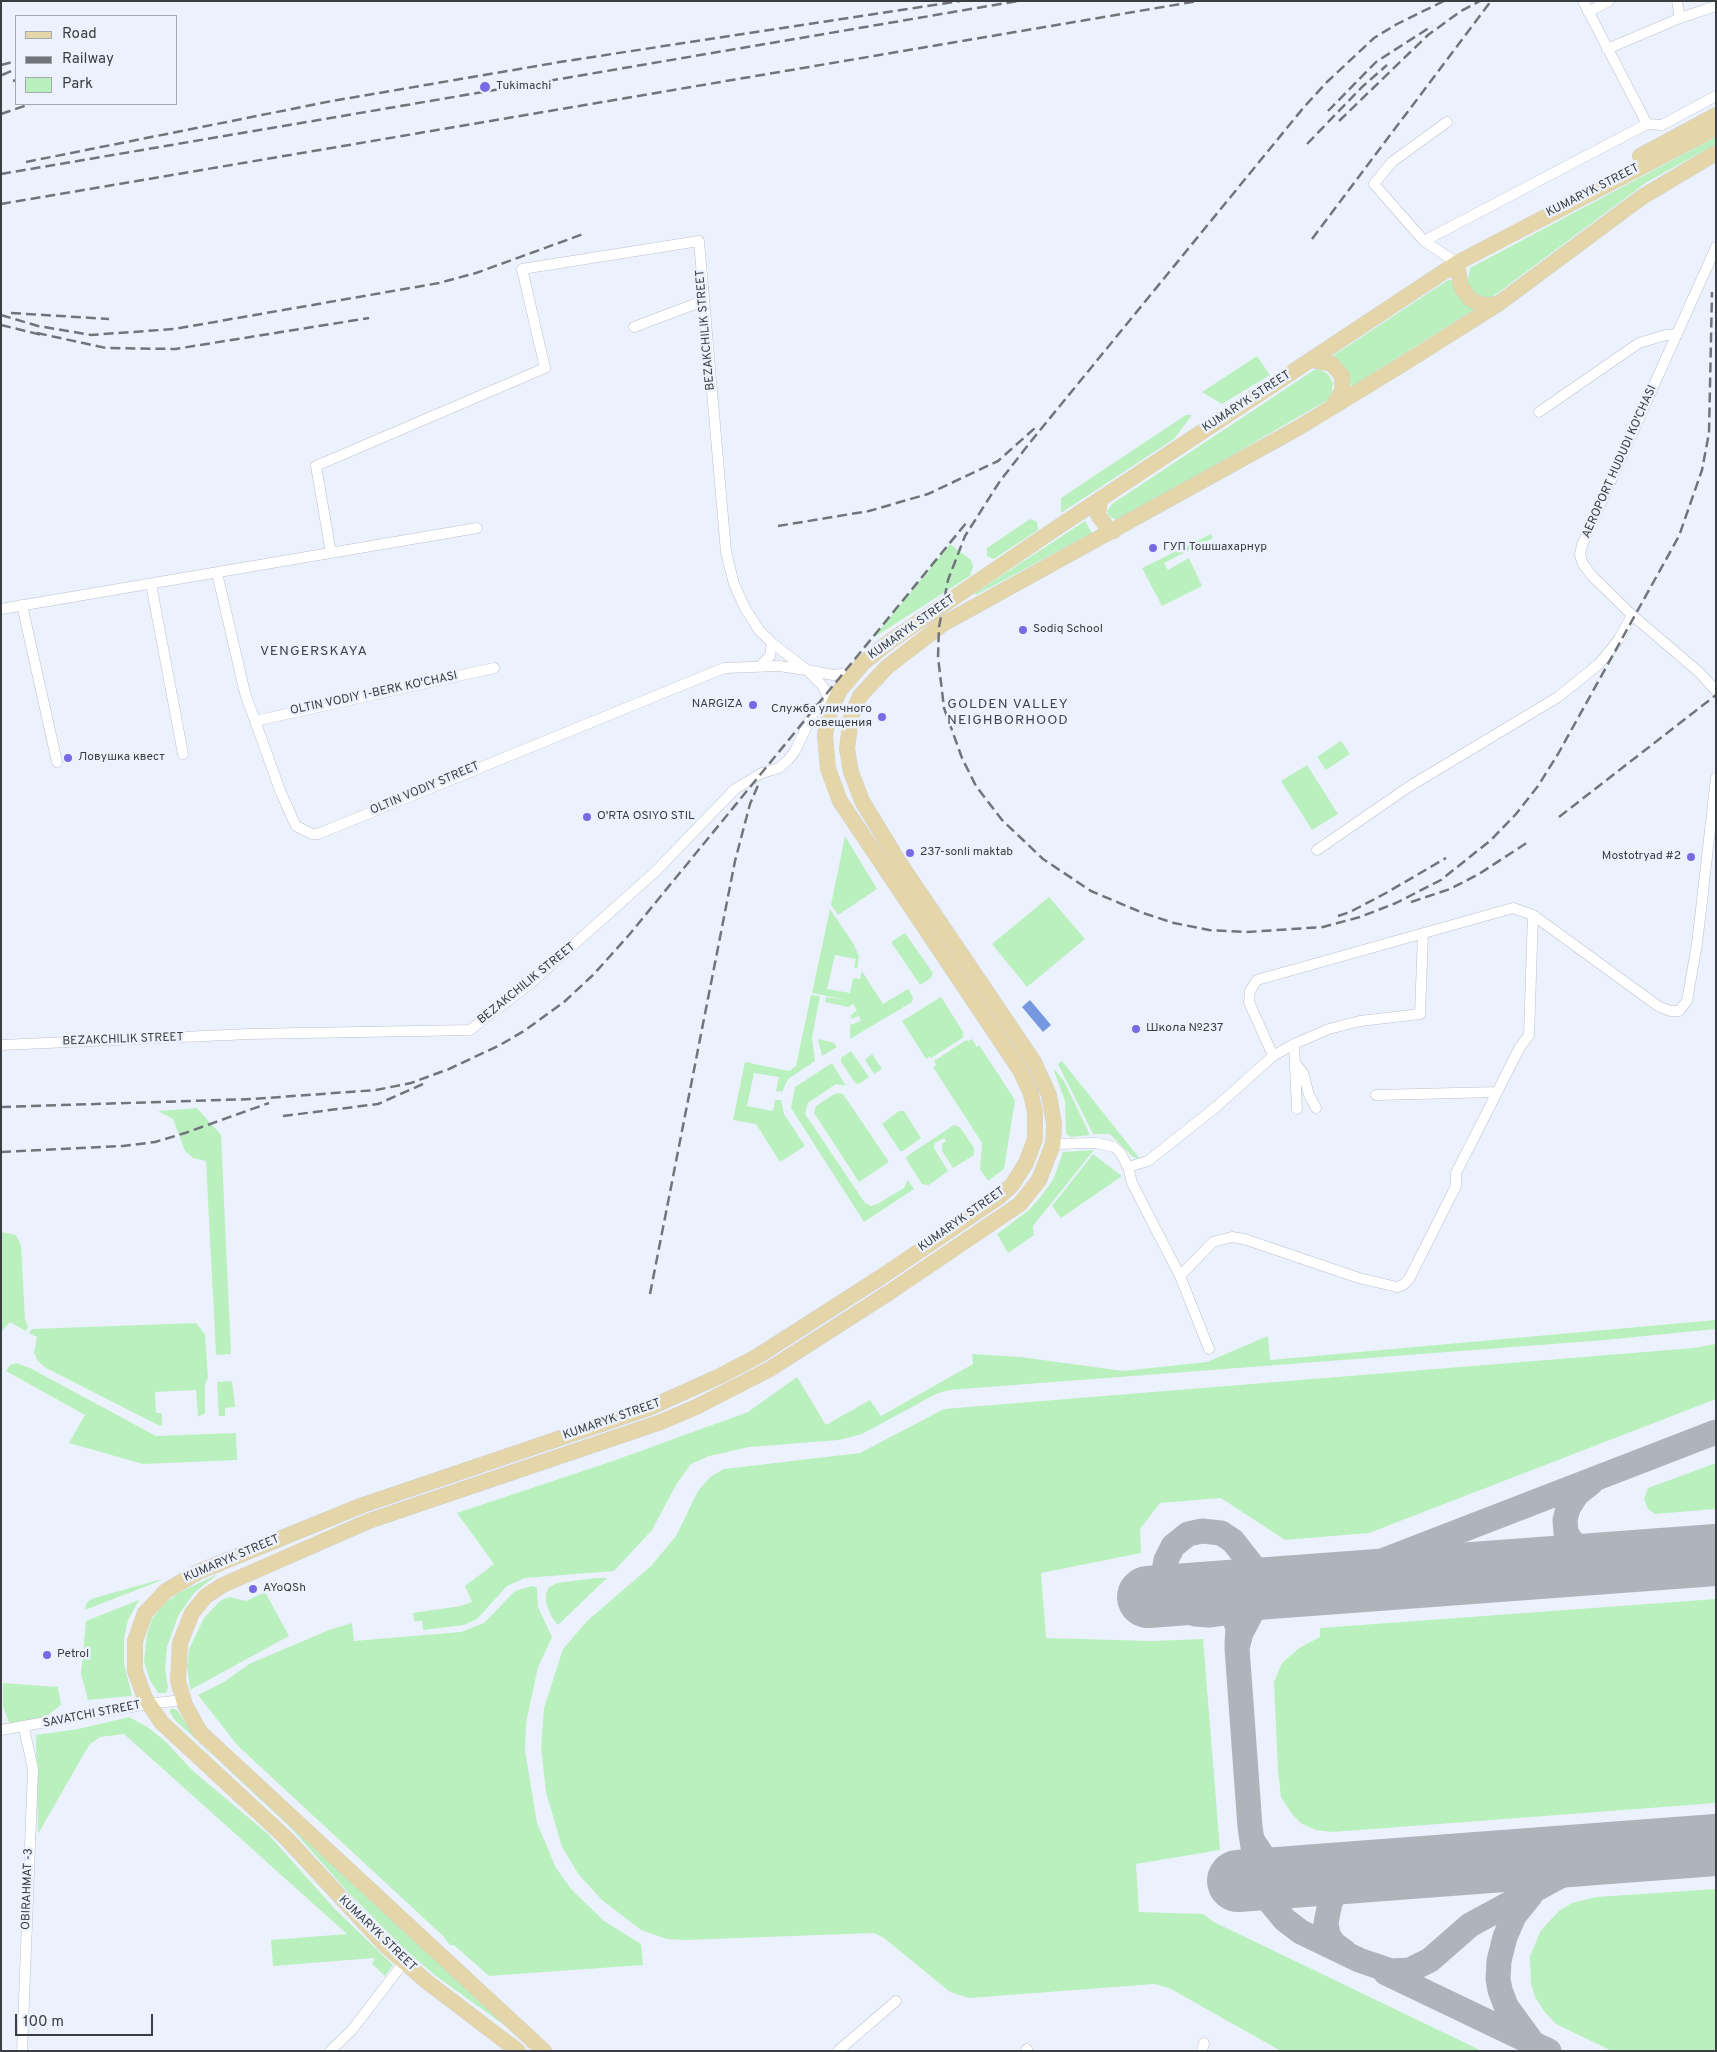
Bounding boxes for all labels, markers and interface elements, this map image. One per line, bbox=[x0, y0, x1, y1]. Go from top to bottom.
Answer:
legend bbox=[15, 15, 178, 105]
text: Road bbox=[62, 25, 97, 44]
text: Railway bbox=[62, 50, 114, 69]
text: Park bbox=[62, 75, 93, 94]
marker: Tukimachi bbox=[478, 80, 492, 94]
place label: Tukimachi bbox=[496, 80, 551, 94]
street label: KUMARYK STREET bbox=[1544, 161, 1642, 221]
street label: BEZAKCHILIK STREET bbox=[694, 269, 718, 391]
street label: KUMARYK STREET bbox=[1200, 368, 1294, 436]
street label: AEROPORT HUDUDI KO'CHASI bbox=[1580, 383, 1660, 541]
place label: ГУП Тошшахарнур bbox=[1163, 541, 1267, 555]
marker: ГУП Тошшахарнур bbox=[1147, 542, 1159, 554]
street label: KUMARYK STREET bbox=[866, 593, 958, 663]
place label: Sodiq School bbox=[1033, 623, 1103, 637]
marker: Sodiq School bbox=[1017, 624, 1029, 636]
district label: VENGERSKAYA bbox=[259, 644, 369, 660]
street label: OLTIN VODIY 1-BERK KO'CHASI bbox=[289, 669, 459, 719]
district label: GOLDEN VALLEY NEIGHBORHOOD bbox=[946, 697, 1070, 730]
place label: NARGIZA bbox=[692, 698, 743, 712]
marker: NARGIZA bbox=[747, 699, 759, 711]
place label: Служба уличного освещения bbox=[771, 703, 872, 731]
marker: Служба уличного освещения bbox=[876, 711, 888, 723]
place label: Ловушка квест bbox=[78, 751, 165, 765]
marker: Ловушка квест bbox=[62, 752, 74, 764]
street label: OLTIN VODIY STREET bbox=[368, 759, 482, 819]
place label: O'RTA OSIYO STIL bbox=[597, 810, 695, 824]
marker: O'RTA OSIYO STIL bbox=[581, 811, 593, 823]
place label: 237-sonli maktab bbox=[920, 846, 1013, 860]
marker: 237-sonli maktab bbox=[904, 847, 916, 859]
place label: Mostotryad #2 bbox=[1602, 850, 1681, 864]
marker: Mostotryad #2 bbox=[1685, 851, 1697, 863]
street label: BEZAKCHILIK STREET bbox=[475, 940, 579, 1028]
place label: Школа №237 bbox=[1146, 1022, 1223, 1036]
marker: Школа №237 bbox=[1130, 1023, 1142, 1035]
street label: BEZAKCHILIK STREET bbox=[62, 1031, 184, 1049]
street label: KUMARYK STREET bbox=[916, 1185, 1008, 1255]
street label: KUMARYK STREET bbox=[561, 1397, 663, 1443]
street label: KUMARYK STREET bbox=[182, 1532, 282, 1586]
place label: AYoQSh bbox=[263, 1582, 306, 1596]
marker: AYoQSh bbox=[247, 1583, 259, 1595]
place label: Petrol bbox=[57, 1648, 89, 1662]
marker: Petrol bbox=[41, 1649, 53, 1661]
street label: SAVATCHI STREET bbox=[42, 1698, 142, 1732]
street label: OBIRAHMAT -3 bbox=[19, 1848, 37, 1930]
street label: KUMARYK STREET bbox=[335, 1893, 419, 1975]
scale bar bbox=[18, 2004, 155, 2036]
text: 100 m bbox=[23, 2013, 64, 2032]

